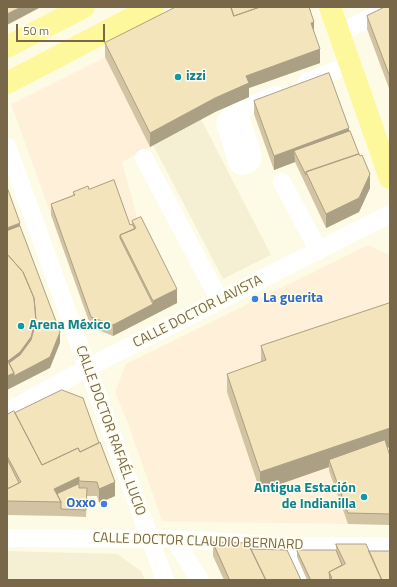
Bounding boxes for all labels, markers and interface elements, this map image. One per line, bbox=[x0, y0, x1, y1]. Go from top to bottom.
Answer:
scale bar bbox=[18, 16, 107, 42]
text: 50 m bbox=[23, 21, 49, 40]
place label: izzi bbox=[186, 69, 206, 85]
marker: izzi bbox=[173, 72, 183, 82]
street label: CALLE DOCTOR LAVISTA bbox=[130, 272, 266, 352]
place label: La guerita bbox=[263, 291, 323, 307]
marker: La guerita bbox=[250, 294, 260, 304]
place label: Arena México bbox=[29, 318, 111, 334]
marker: Arena México bbox=[16, 321, 26, 331]
street label: CALLE DOCTOR RAFAÉL LUCIO bbox=[71, 344, 149, 518]
place label: Antigua Estación de Indianilla bbox=[254, 481, 356, 514]
marker: Antigua Estación de Indianilla bbox=[359, 492, 369, 502]
place label: Oxxo bbox=[66, 496, 96, 512]
marker: Oxxo bbox=[99, 499, 109, 509]
street label: CALLE DOCTOR CLAUDIO BERNARD bbox=[92, 530, 304, 554]

